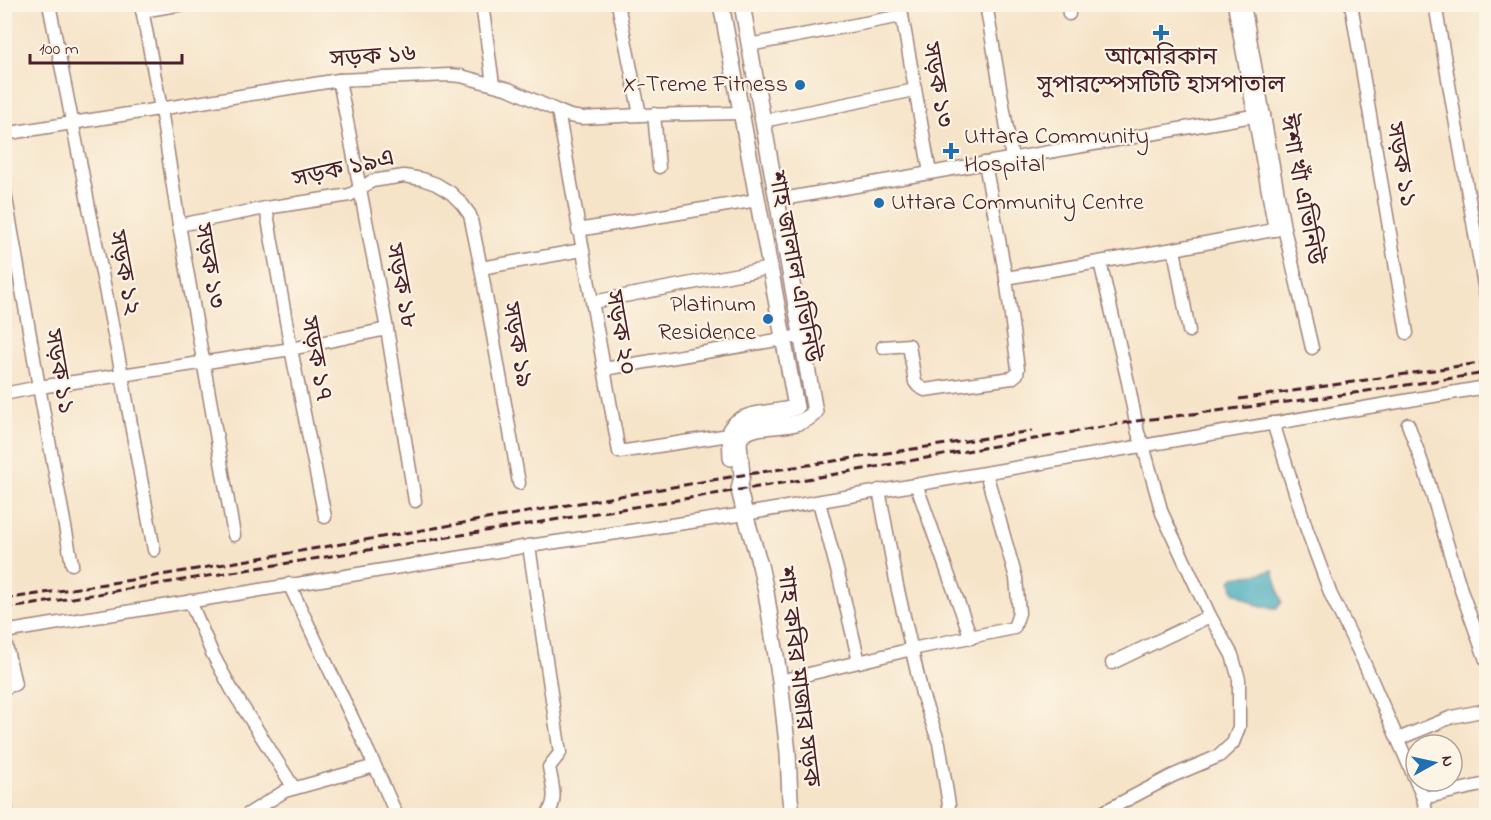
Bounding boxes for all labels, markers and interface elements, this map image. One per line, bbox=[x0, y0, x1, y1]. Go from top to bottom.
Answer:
marker: আমেরিকান সুপারস্পেসটিটি হাসপাতাল bbox=[1152, 24, 1170, 42]
scale bar bbox=[30, 27, 182, 65]
text: 100 m bbox=[39, 37, 79, 63]
street label: সড়ক ১৬ bbox=[328, 38, 417, 79]
street label: সড়ক ১৩ bbox=[911, 39, 961, 130]
place label: আমেরিকান সুপারস্পেসটিটি হাসপাতাল bbox=[1036, 41, 1285, 104]
place label: X-Treme Fitness bbox=[623, 68, 788, 103]
marker: X-Treme Fitness bbox=[793, 78, 807, 92]
street label: ঈশা খাঁ এভিনিউ bbox=[1268, 111, 1332, 269]
street label: সড়ক ১১ bbox=[1375, 119, 1425, 210]
place label: Uttara Community Hospital bbox=[964, 120, 1149, 183]
street label: সড়ক ১৯এ bbox=[289, 141, 398, 199]
marker: Uttara Community Hospital bbox=[942, 142, 960, 160]
street label: শাহ জালাল এভিনিউ bbox=[757, 167, 829, 367]
place label: Uttara Community Centre bbox=[891, 186, 1144, 222]
marker: Uttara Community Centre bbox=[872, 196, 886, 210]
street label: সড়ক ১৩ bbox=[183, 220, 233, 311]
street label: সড়ক ১২ bbox=[97, 227, 148, 318]
street label: সড়ক ১৮ bbox=[374, 240, 425, 331]
street label: সড়ক ২০ bbox=[594, 287, 644, 378]
place label: Platinum Residence bbox=[658, 288, 756, 351]
street label: সড়ক ১৯ bbox=[491, 299, 541, 390]
marker: Platinum Residence bbox=[761, 312, 775, 326]
street label: সড়ক ১৭ bbox=[289, 313, 340, 404]
street label: সড়ক ১১ bbox=[33, 326, 83, 417]
street label: শাহ কবির মাজার সড়ক bbox=[766, 564, 828, 790]
north arrow bbox=[1404, 733, 1464, 793]
text: N bbox=[1434, 754, 1460, 768]

